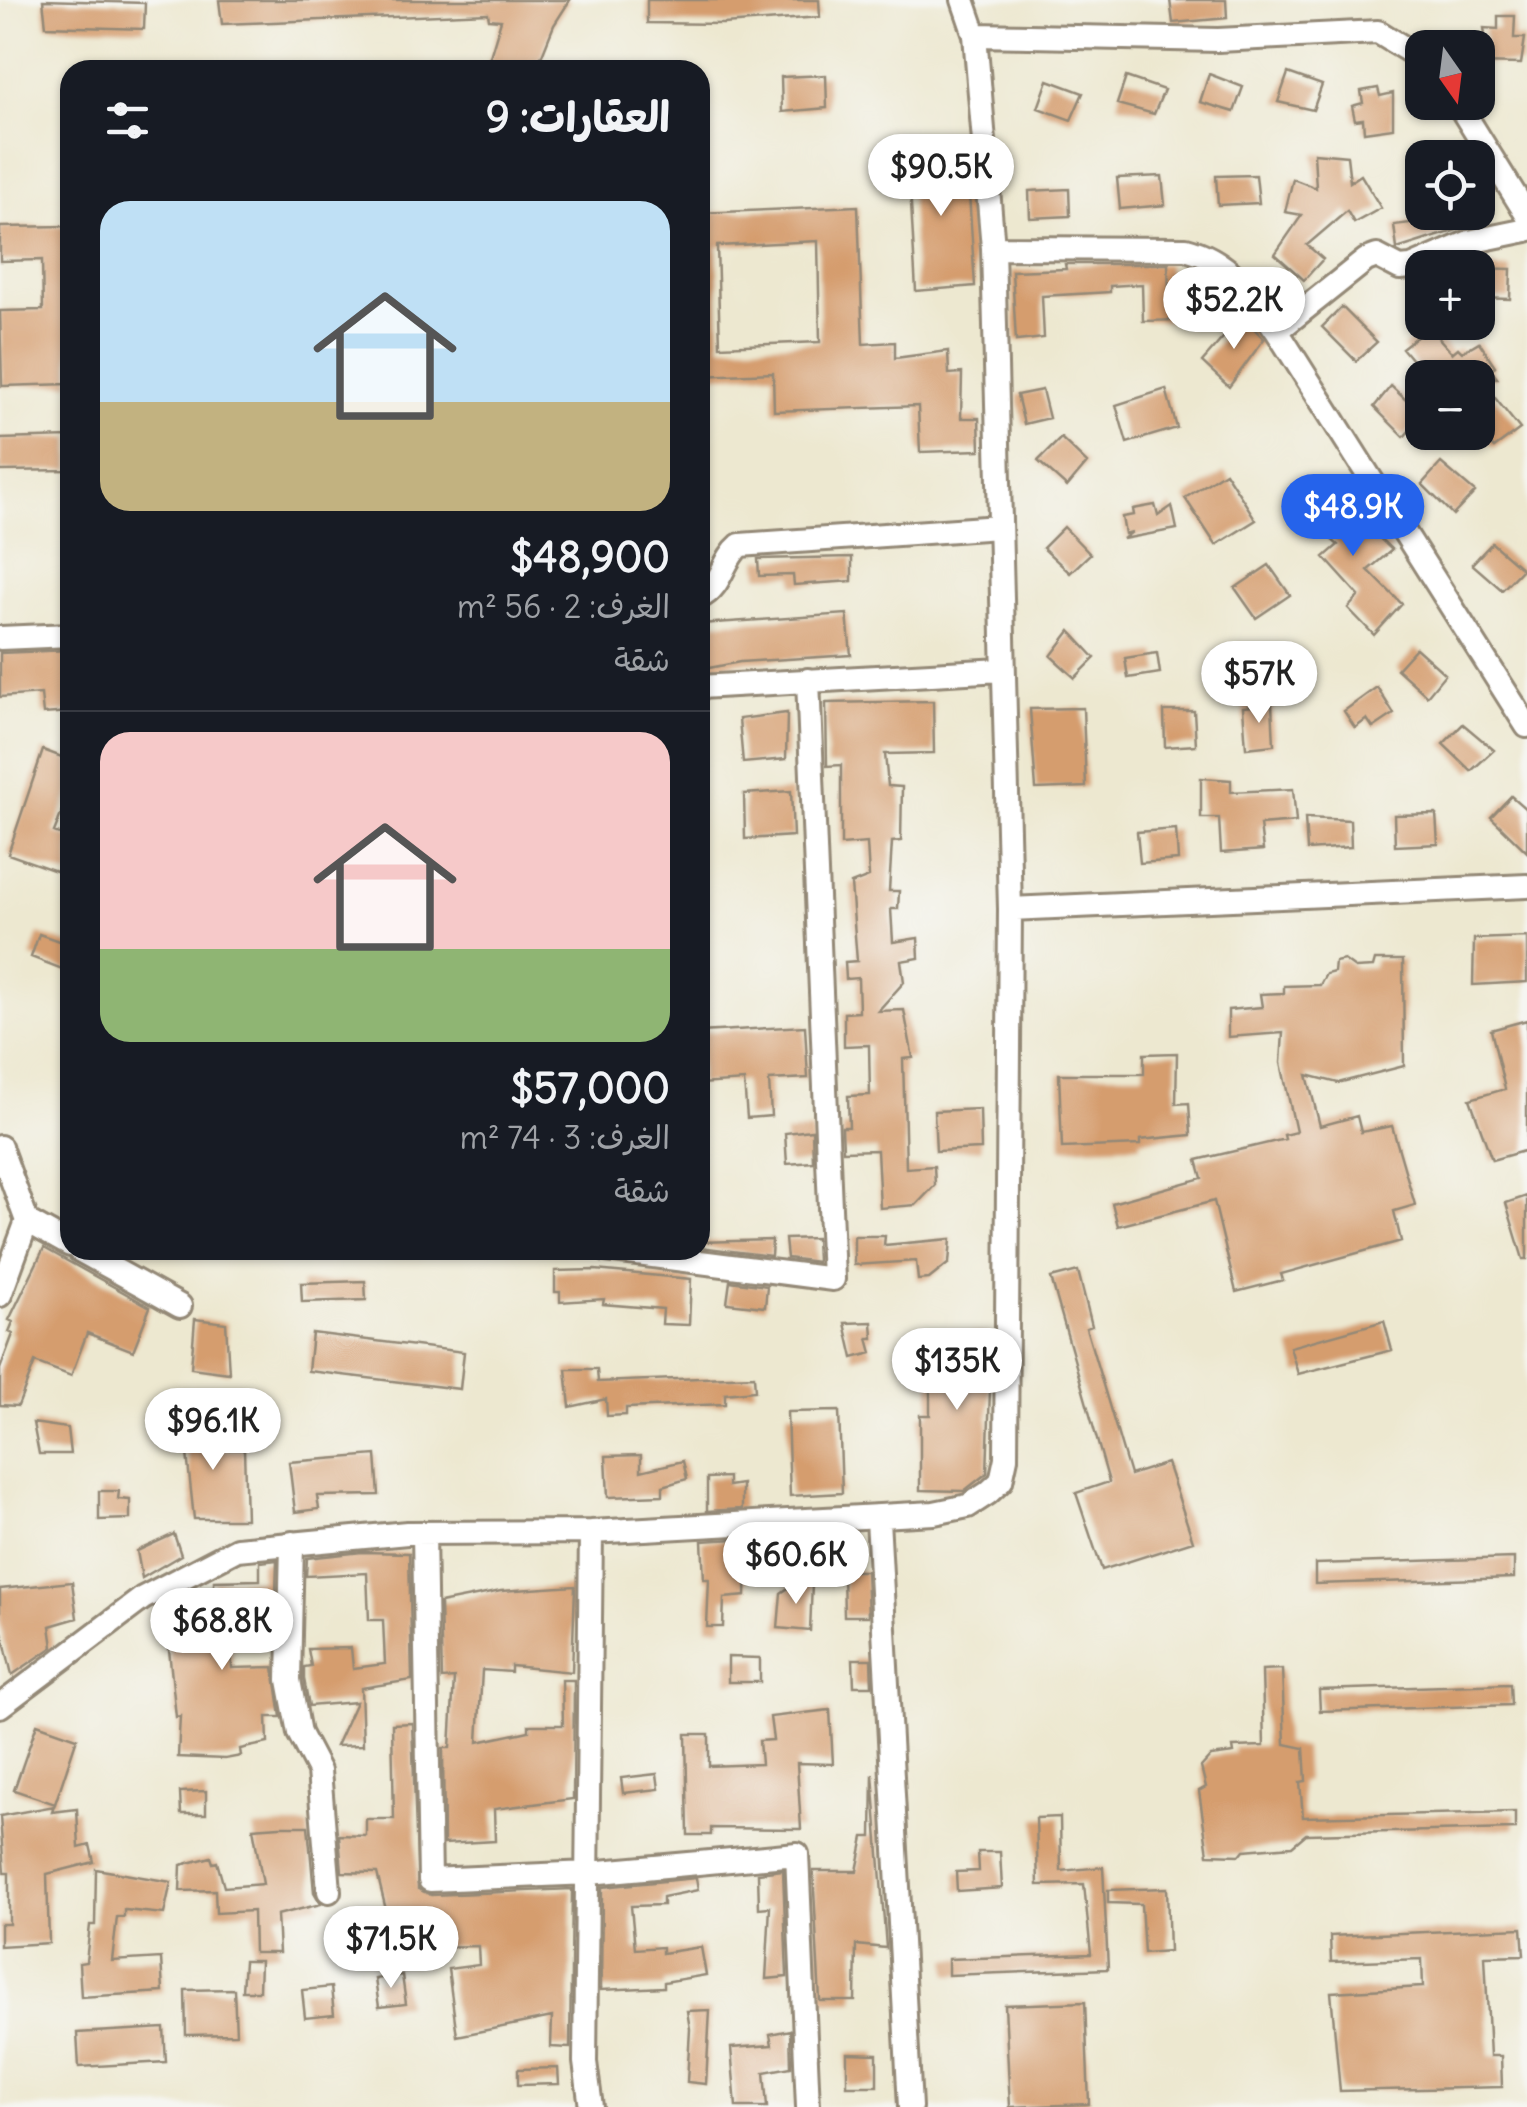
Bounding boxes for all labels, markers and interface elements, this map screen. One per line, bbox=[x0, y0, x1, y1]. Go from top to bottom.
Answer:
north arrow bbox=[1405, 30, 1495, 120]
map controls bbox=[1405, 30, 1495, 450]
text: العقارات: 9 bbox=[486, 91, 670, 143]
icon: filters bbox=[100, 93, 155, 148]
pin: $90.5K bbox=[860, 134, 1022, 219]
button: locate bbox=[1405, 140, 1495, 230]
text: $90.5K bbox=[890, 146, 992, 187]
button: + bbox=[1405, 250, 1495, 340]
icon: home bbox=[295, 266, 475, 446]
pin: $52.2K bbox=[1153, 267, 1315, 352]
text: $52.2K bbox=[1185, 279, 1283, 320]
button: − bbox=[1405, 360, 1495, 450]
pin: $48.9K bbox=[1272, 474, 1434, 559]
text: $48.9K bbox=[1303, 486, 1403, 527]
text: $48,900 bbox=[510, 531, 670, 583]
text: الغرف: 2 · 56 m² bbox=[457, 586, 670, 627]
text: شقة bbox=[614, 639, 670, 680]
pin: $57K bbox=[1200, 641, 1318, 726]
text: $57K bbox=[1223, 653, 1295, 694]
icon: home bbox=[295, 797, 475, 977]
text: $57,000 bbox=[510, 1062, 670, 1114]
text: الغرف: 3 · 74 m² bbox=[460, 1117, 670, 1158]
text: شقة bbox=[614, 1170, 670, 1211]
pin: $135K bbox=[887, 1328, 1027, 1413]
text: $135K bbox=[914, 1340, 1000, 1381]
pin: $96.1K bbox=[132, 1388, 294, 1473]
text: $96.1K bbox=[167, 1400, 259, 1441]
pin: $60.6K bbox=[715, 1522, 877, 1607]
text: $60.6K bbox=[745, 1534, 847, 1575]
pin: $68.8K bbox=[141, 1588, 303, 1673]
text: $68.8K bbox=[172, 1600, 272, 1641]
pin: $71.5K bbox=[310, 1906, 472, 1991]
text: $71.5K bbox=[346, 1918, 436, 1959]

